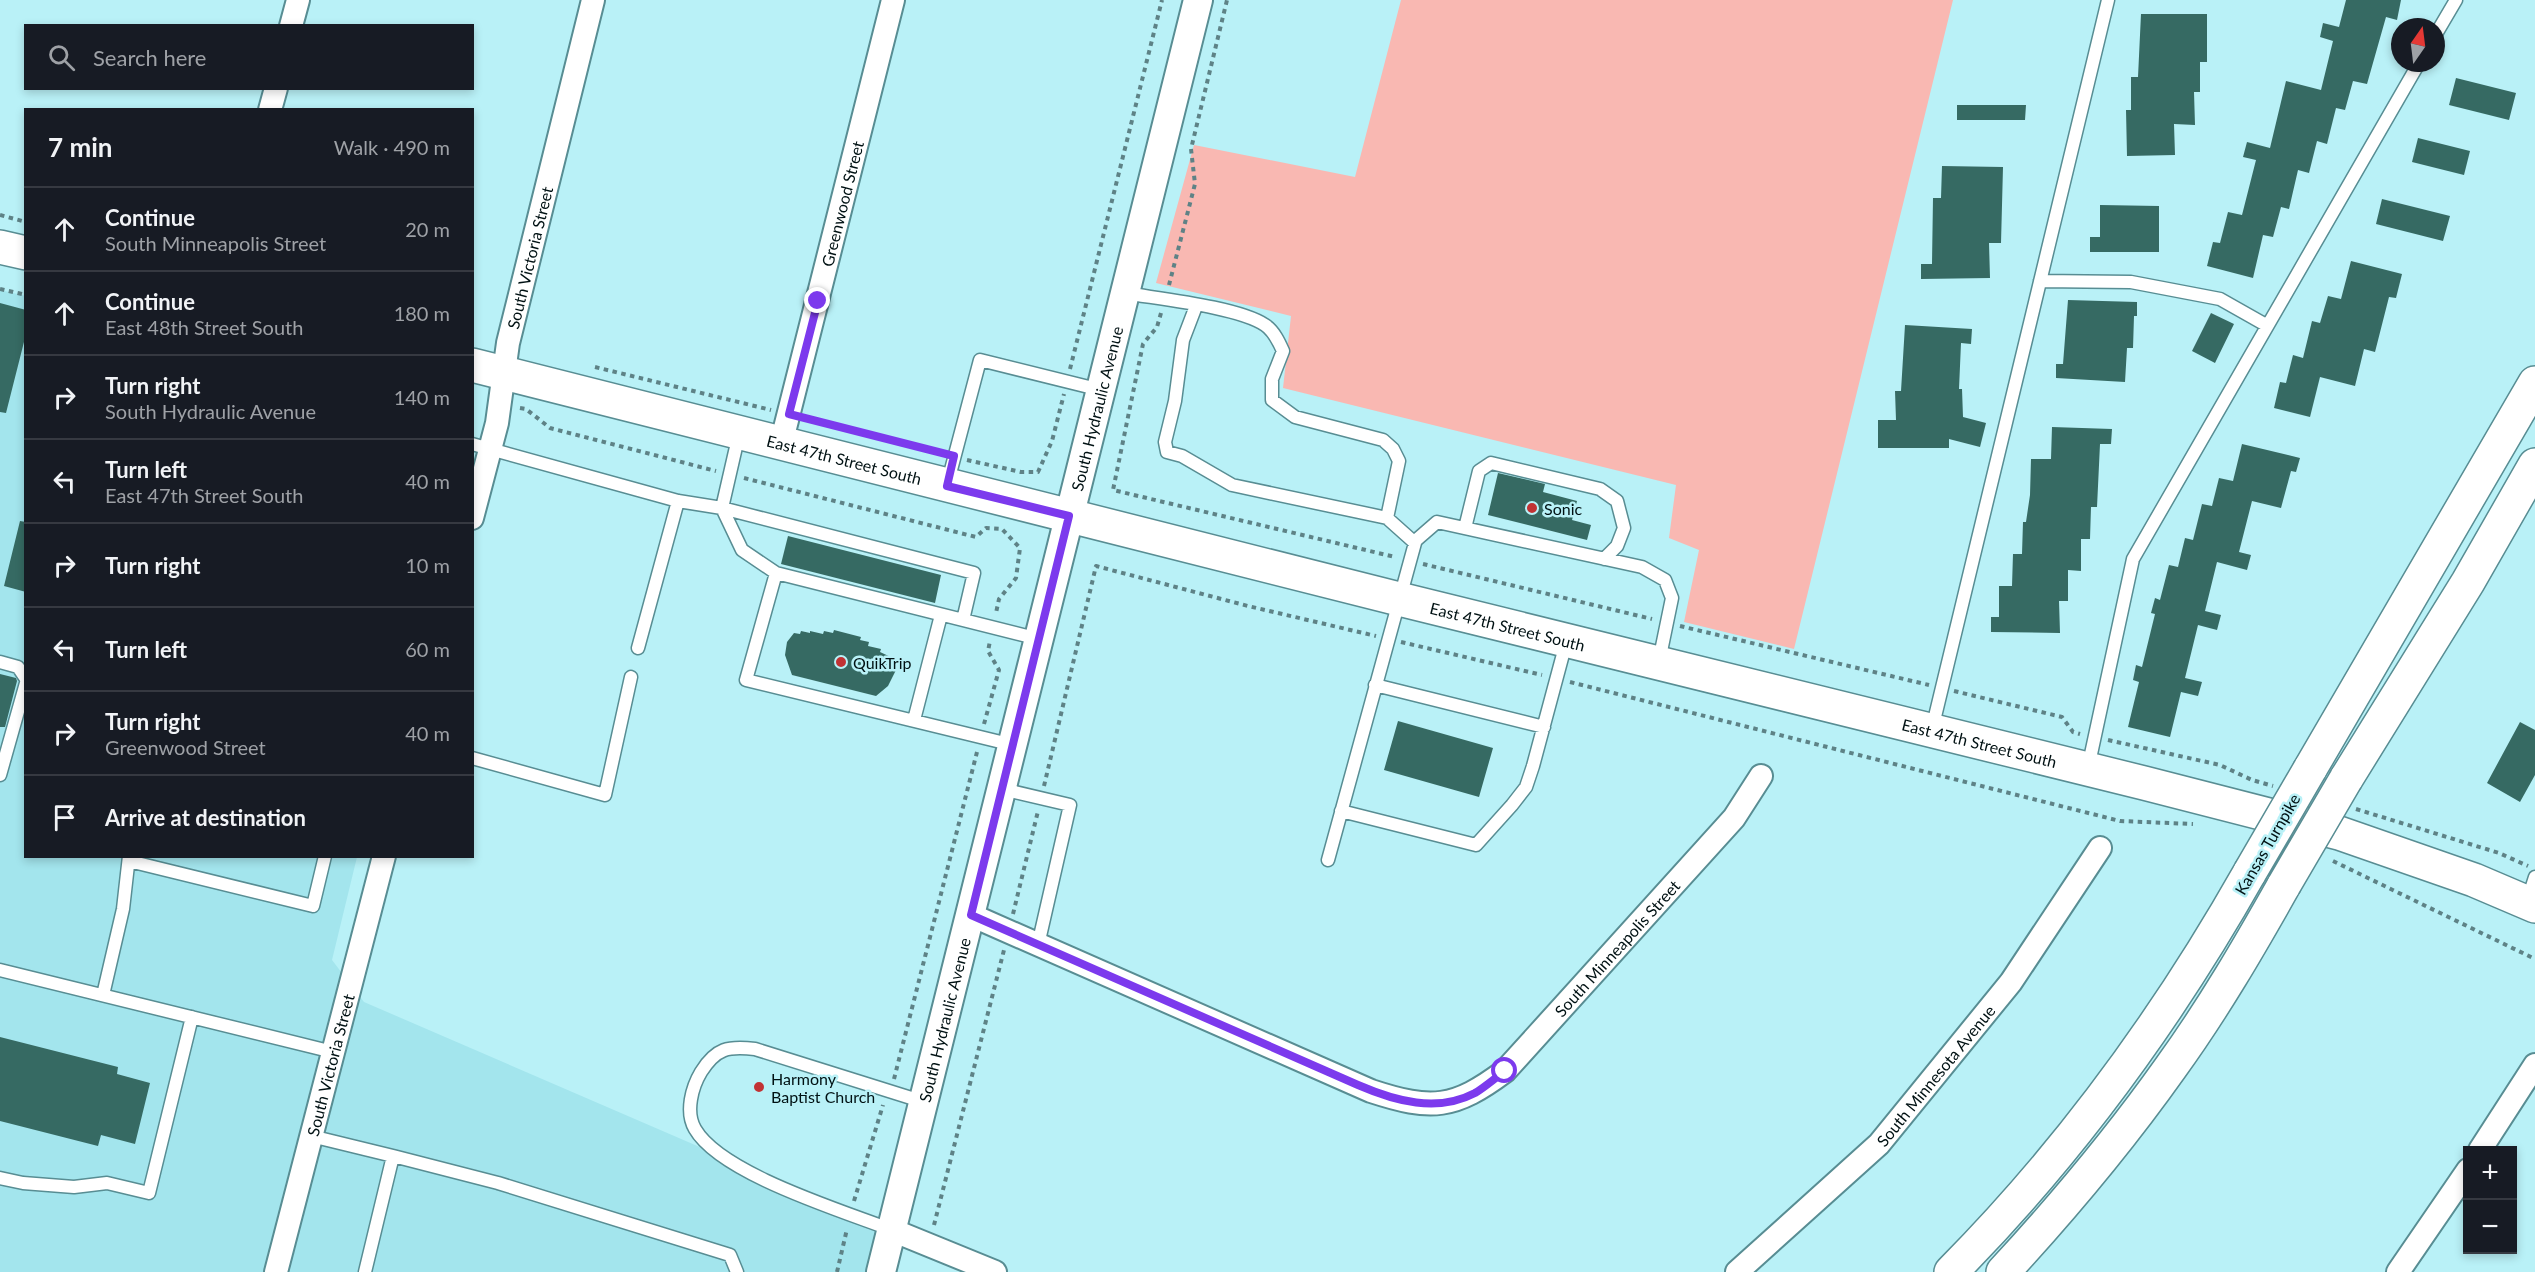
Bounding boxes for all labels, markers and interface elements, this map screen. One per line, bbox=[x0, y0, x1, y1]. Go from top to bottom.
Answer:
north arrow bbox=[2391, 18, 2445, 72]
search box bbox=[24, 24, 474, 90]
icon: search bbox=[45, 41, 78, 74]
text: Search here bbox=[93, 44, 206, 71]
text: 7 min bbox=[48, 131, 112, 163]
text: Walk · 490 m bbox=[334, 135, 450, 159]
street label: Greenwood Street bbox=[817, 139, 867, 268]
street label: South Victoria Street bbox=[502, 184, 556, 331]
text: Continue bbox=[105, 204, 195, 231]
icon: ahead bbox=[48, 213, 81, 246]
text: 20 m bbox=[405, 217, 450, 241]
text: South Minneapolis Street bbox=[105, 231, 326, 255]
route end bbox=[804, 287, 830, 313]
text: Continue bbox=[105, 288, 195, 315]
icon: ahead bbox=[48, 297, 81, 330]
text: 180 m bbox=[394, 301, 450, 325]
text: East 48th Street South bbox=[105, 315, 303, 339]
street label: South Hydraulic Avenue bbox=[1067, 324, 1126, 493]
text: Turn right bbox=[105, 372, 200, 399]
icon: right bbox=[48, 381, 81, 414]
text: 140 m bbox=[394, 385, 450, 409]
text: South Hydraulic Avenue bbox=[105, 399, 316, 423]
street label: East 47th Street South bbox=[765, 430, 924, 488]
text: Turn left bbox=[105, 456, 187, 483]
icon: left bbox=[48, 465, 81, 498]
text: 40 m bbox=[405, 469, 450, 493]
text: East 47th Street South bbox=[105, 483, 303, 507]
place label: Sonic bbox=[1544, 499, 1582, 518]
marker: Sonic bbox=[1525, 501, 1539, 515]
icon: right bbox=[48, 549, 81, 582]
text: Turn right bbox=[105, 552, 200, 579]
text: 10 m bbox=[405, 553, 450, 577]
street label: East 47th Street South bbox=[1428, 598, 1587, 654]
icon: left bbox=[48, 633, 81, 666]
text: Turn left bbox=[105, 636, 187, 663]
text: 60 m bbox=[405, 637, 450, 661]
place label: QuikTrip bbox=[853, 653, 912, 672]
marker: QuikTrip bbox=[834, 655, 848, 669]
text: Turn right bbox=[105, 708, 200, 735]
street label: East 47th Street South bbox=[1900, 714, 2059, 771]
icon: right bbox=[48, 717, 81, 750]
text: 40 m bbox=[405, 721, 450, 745]
text: Greenwood Street bbox=[105, 735, 266, 759]
street label: Kansas Turnpike bbox=[2230, 790, 2304, 898]
icon: arrive bbox=[48, 801, 81, 834]
text: Arrive at destination bbox=[105, 804, 306, 831]
street label: South Minneapolis Street bbox=[1550, 876, 1683, 1020]
street label: South Hydraulic Avenue bbox=[914, 935, 974, 1104]
street label: South Victoria Street bbox=[302, 992, 357, 1138]
street label: South Minnesota Avenue bbox=[1872, 1001, 1998, 1150]
route start bbox=[1491, 1057, 1517, 1083]
place label: Harmony Baptist Church bbox=[771, 1069, 875, 1106]
marker: Harmony Baptist Church bbox=[752, 1080, 766, 1094]
map controls bbox=[2463, 1146, 2517, 1254]
button: + bbox=[2463, 1146, 2517, 1200]
button: − bbox=[2463, 1200, 2517, 1254]

